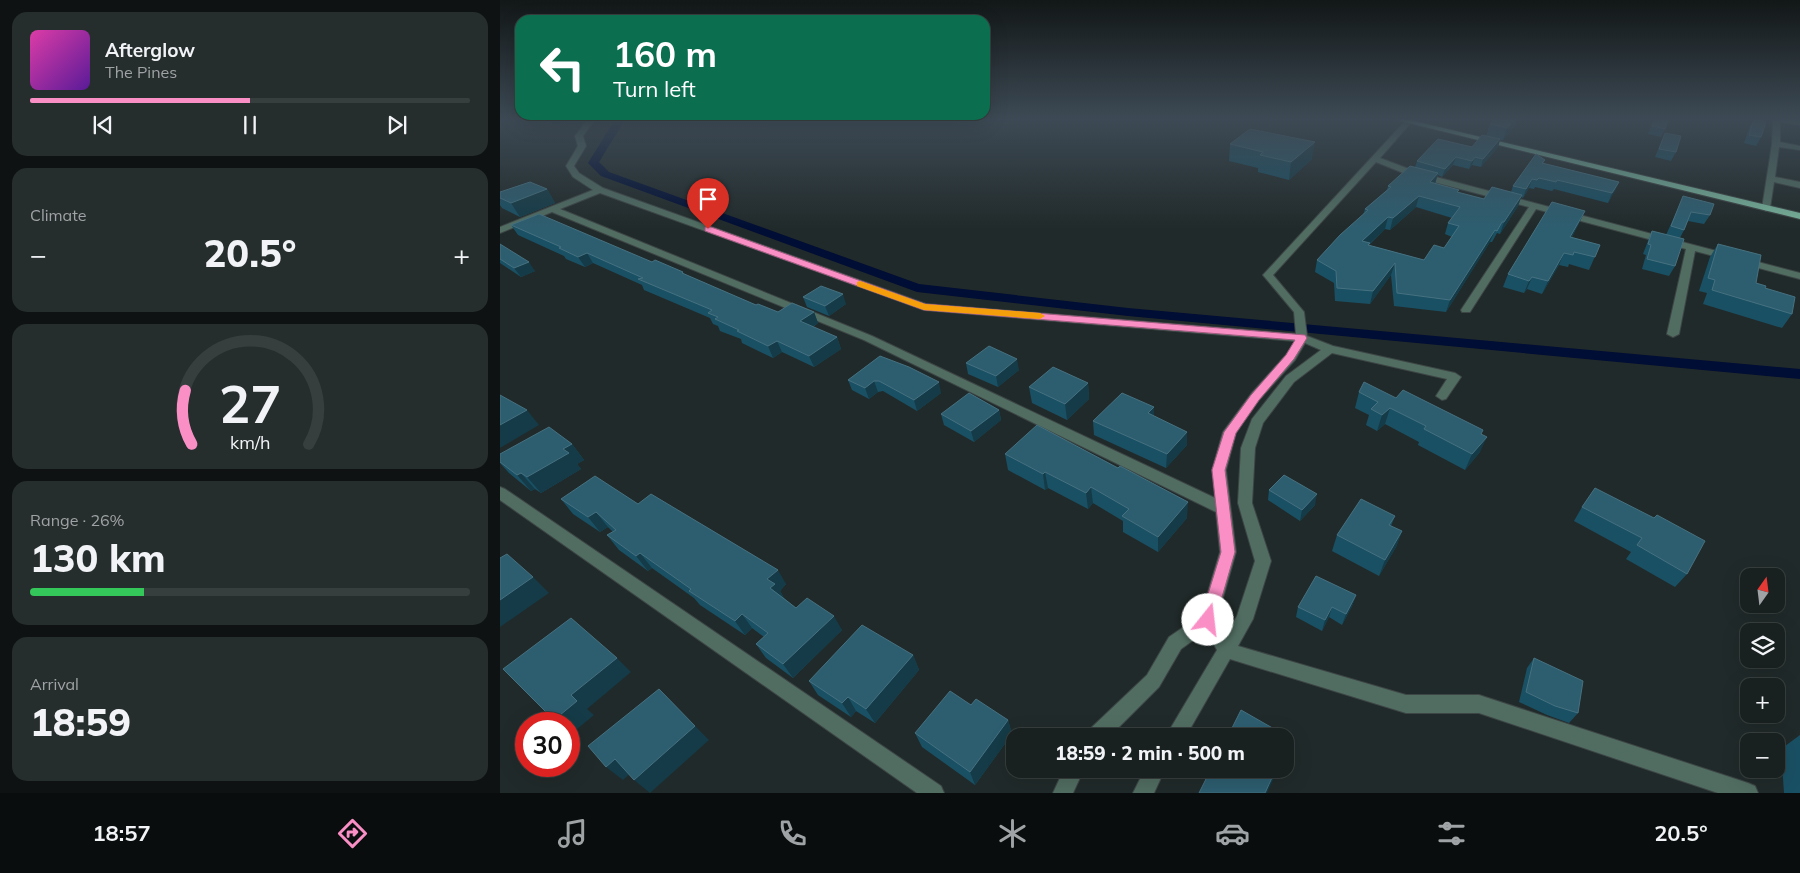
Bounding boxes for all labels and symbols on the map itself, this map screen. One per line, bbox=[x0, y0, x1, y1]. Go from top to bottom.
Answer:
pin bbox=[687, 178, 729, 229]
north arrow bbox=[1740, 568, 1785, 612]
position arrow bbox=[1181, 593, 1233, 645]
speed limit sign: 30 bbox=[515, 712, 580, 777]

